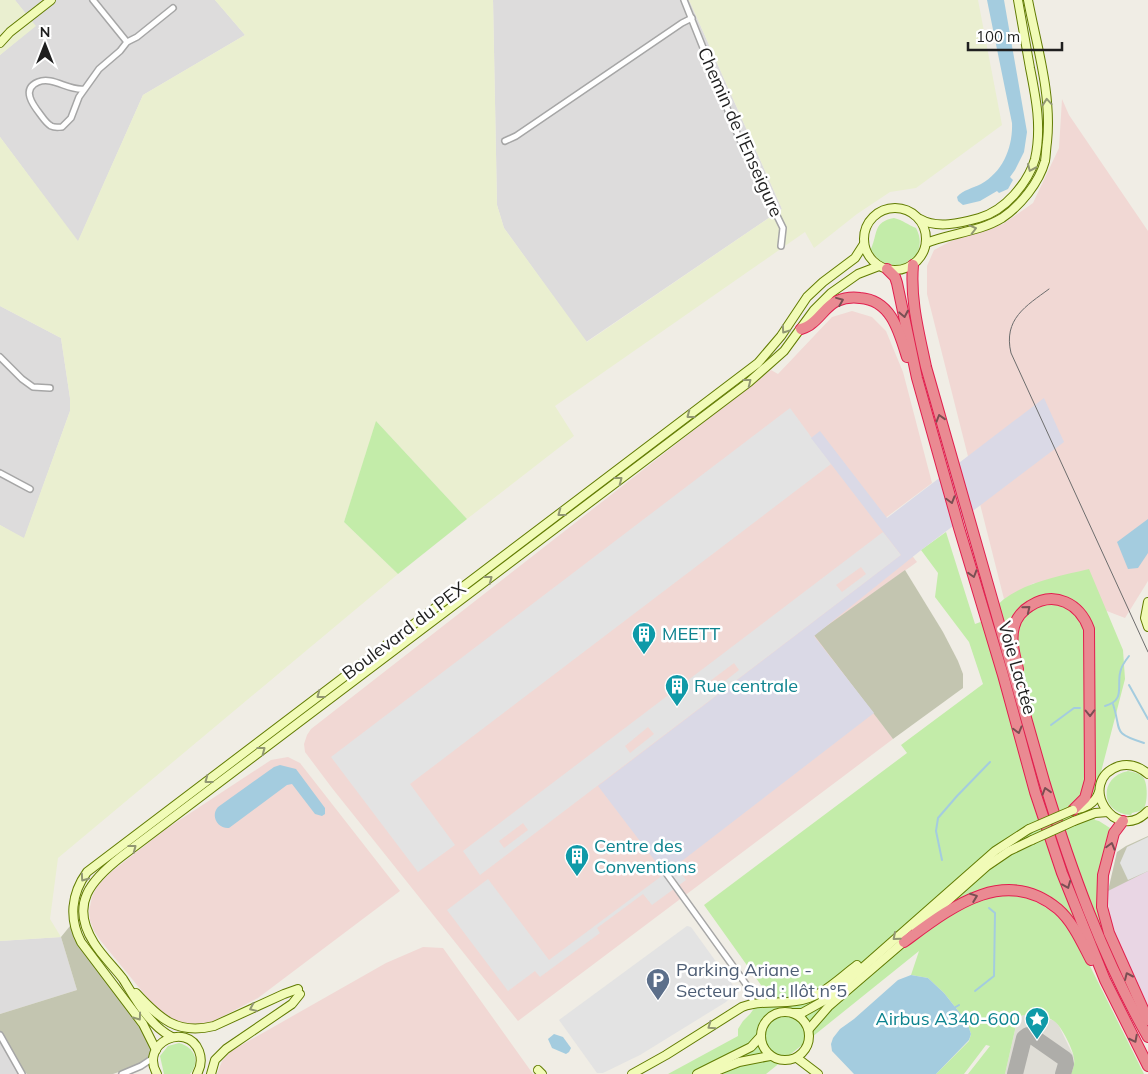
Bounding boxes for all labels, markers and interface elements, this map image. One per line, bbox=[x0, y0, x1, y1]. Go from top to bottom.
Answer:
north arrow bbox=[20, 20, 70, 70]
scale bar bbox=[968, 20, 1062, 52]
text: N bbox=[40, 23, 50, 41]
text: 100 m bbox=[976, 27, 1020, 46]
street label: Chemin de l'Enseigure bbox=[693, 43, 788, 220]
one-way arrow bbox=[1042, 98, 1053, 106]
one-way arrow bbox=[1026, 164, 1036, 172]
one-way arrow bbox=[969, 224, 978, 235]
one-way arrow bbox=[835, 297, 844, 307]
one-way arrow bbox=[898, 309, 908, 318]
one-way arrow bbox=[782, 325, 791, 334]
one-way arrow bbox=[742, 380, 751, 388]
one-way arrow bbox=[687, 409, 696, 417]
one-way arrow bbox=[935, 415, 945, 423]
one-way arrow bbox=[613, 478, 622, 486]
one-way arrow bbox=[945, 495, 955, 504]
one-way arrow bbox=[558, 507, 567, 515]
one-way arrow bbox=[967, 570, 977, 578]
one-way arrow bbox=[483, 576, 492, 584]
street label: Boulevard du PEX bbox=[337, 577, 470, 685]
one-way arrow bbox=[1021, 607, 1030, 615]
street label: Voie Lactée bbox=[993, 619, 1042, 717]
building icon: MEETT bbox=[631, 621, 657, 655]
place label: MEETT bbox=[662, 622, 720, 645]
building icon: Rue centrale bbox=[664, 673, 690, 707]
place label: Rue centrale bbox=[694, 674, 798, 697]
one-way arrow bbox=[317, 690, 326, 698]
one-way arrow bbox=[1085, 710, 1095, 717]
one-way arrow bbox=[1013, 726, 1023, 734]
one-way arrow bbox=[256, 748, 265, 756]
one-way arrow bbox=[204, 774, 214, 783]
one-way arrow bbox=[1042, 787, 1052, 795]
place label: Centre des Conventions bbox=[594, 834, 697, 878]
one-way arrow bbox=[1105, 842, 1115, 850]
building icon: Centre des Conventions bbox=[564, 843, 590, 877]
one-way arrow bbox=[127, 846, 136, 854]
one-way arrow bbox=[81, 872, 90, 882]
one-way arrow bbox=[1061, 881, 1071, 889]
one-way arrow bbox=[970, 893, 978, 903]
one-way arrow bbox=[893, 931, 902, 940]
place label: Parking Ariane - Secteur Sud : Ilôt n°5 bbox=[676, 958, 847, 1002]
parking icon: Parking Ariane - Secteur Sud : Ilôt n°5 bbox=[645, 967, 671, 1001]
one-way arrow bbox=[1124, 972, 1134, 981]
one-way arrow bbox=[249, 1002, 258, 1013]
place icon: Airbus A340-600 bbox=[1024, 1006, 1050, 1040]
place label: Airbus A340-600 bbox=[875, 1007, 1020, 1030]
one-way arrow bbox=[132, 1011, 141, 1021]
one-way arrow bbox=[707, 1020, 716, 1029]
one-way arrow bbox=[1128, 1034, 1138, 1043]

